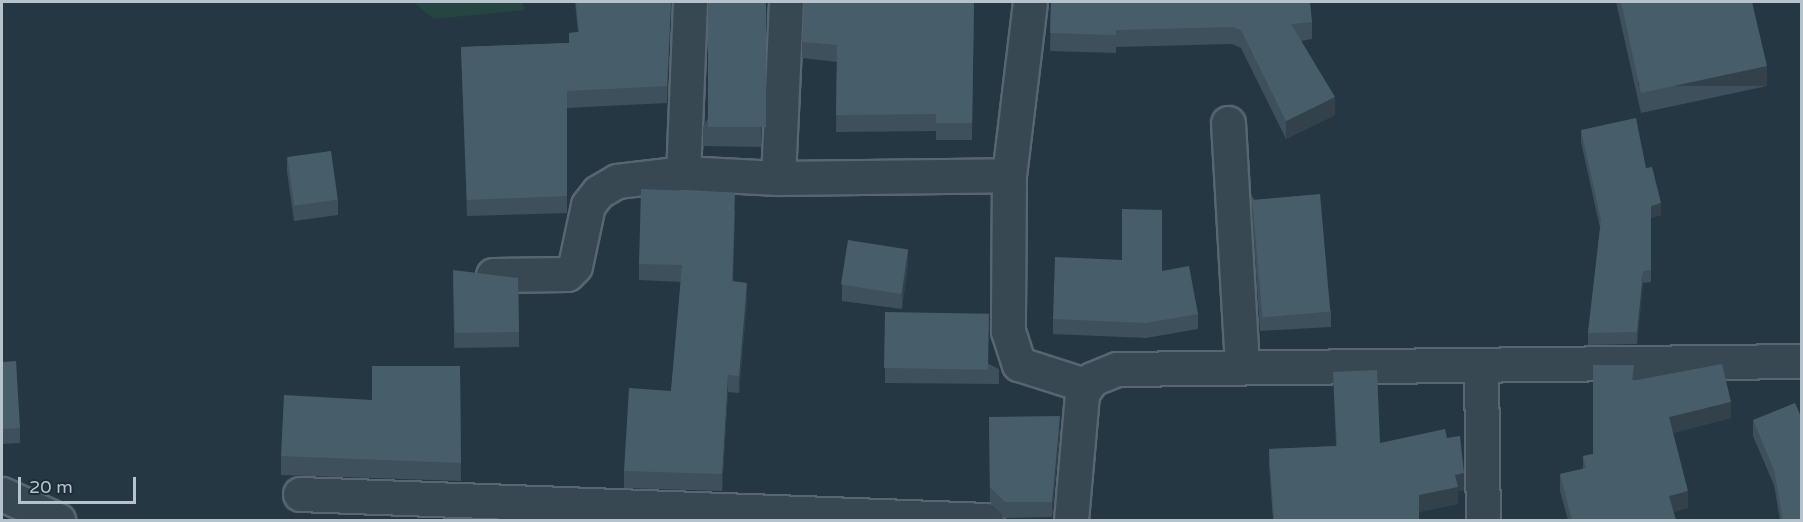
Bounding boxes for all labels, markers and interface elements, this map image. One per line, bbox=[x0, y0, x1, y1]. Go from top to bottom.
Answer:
scale bar bbox=[21, 465, 140, 503]
text: 20 m bbox=[29, 476, 73, 498]

